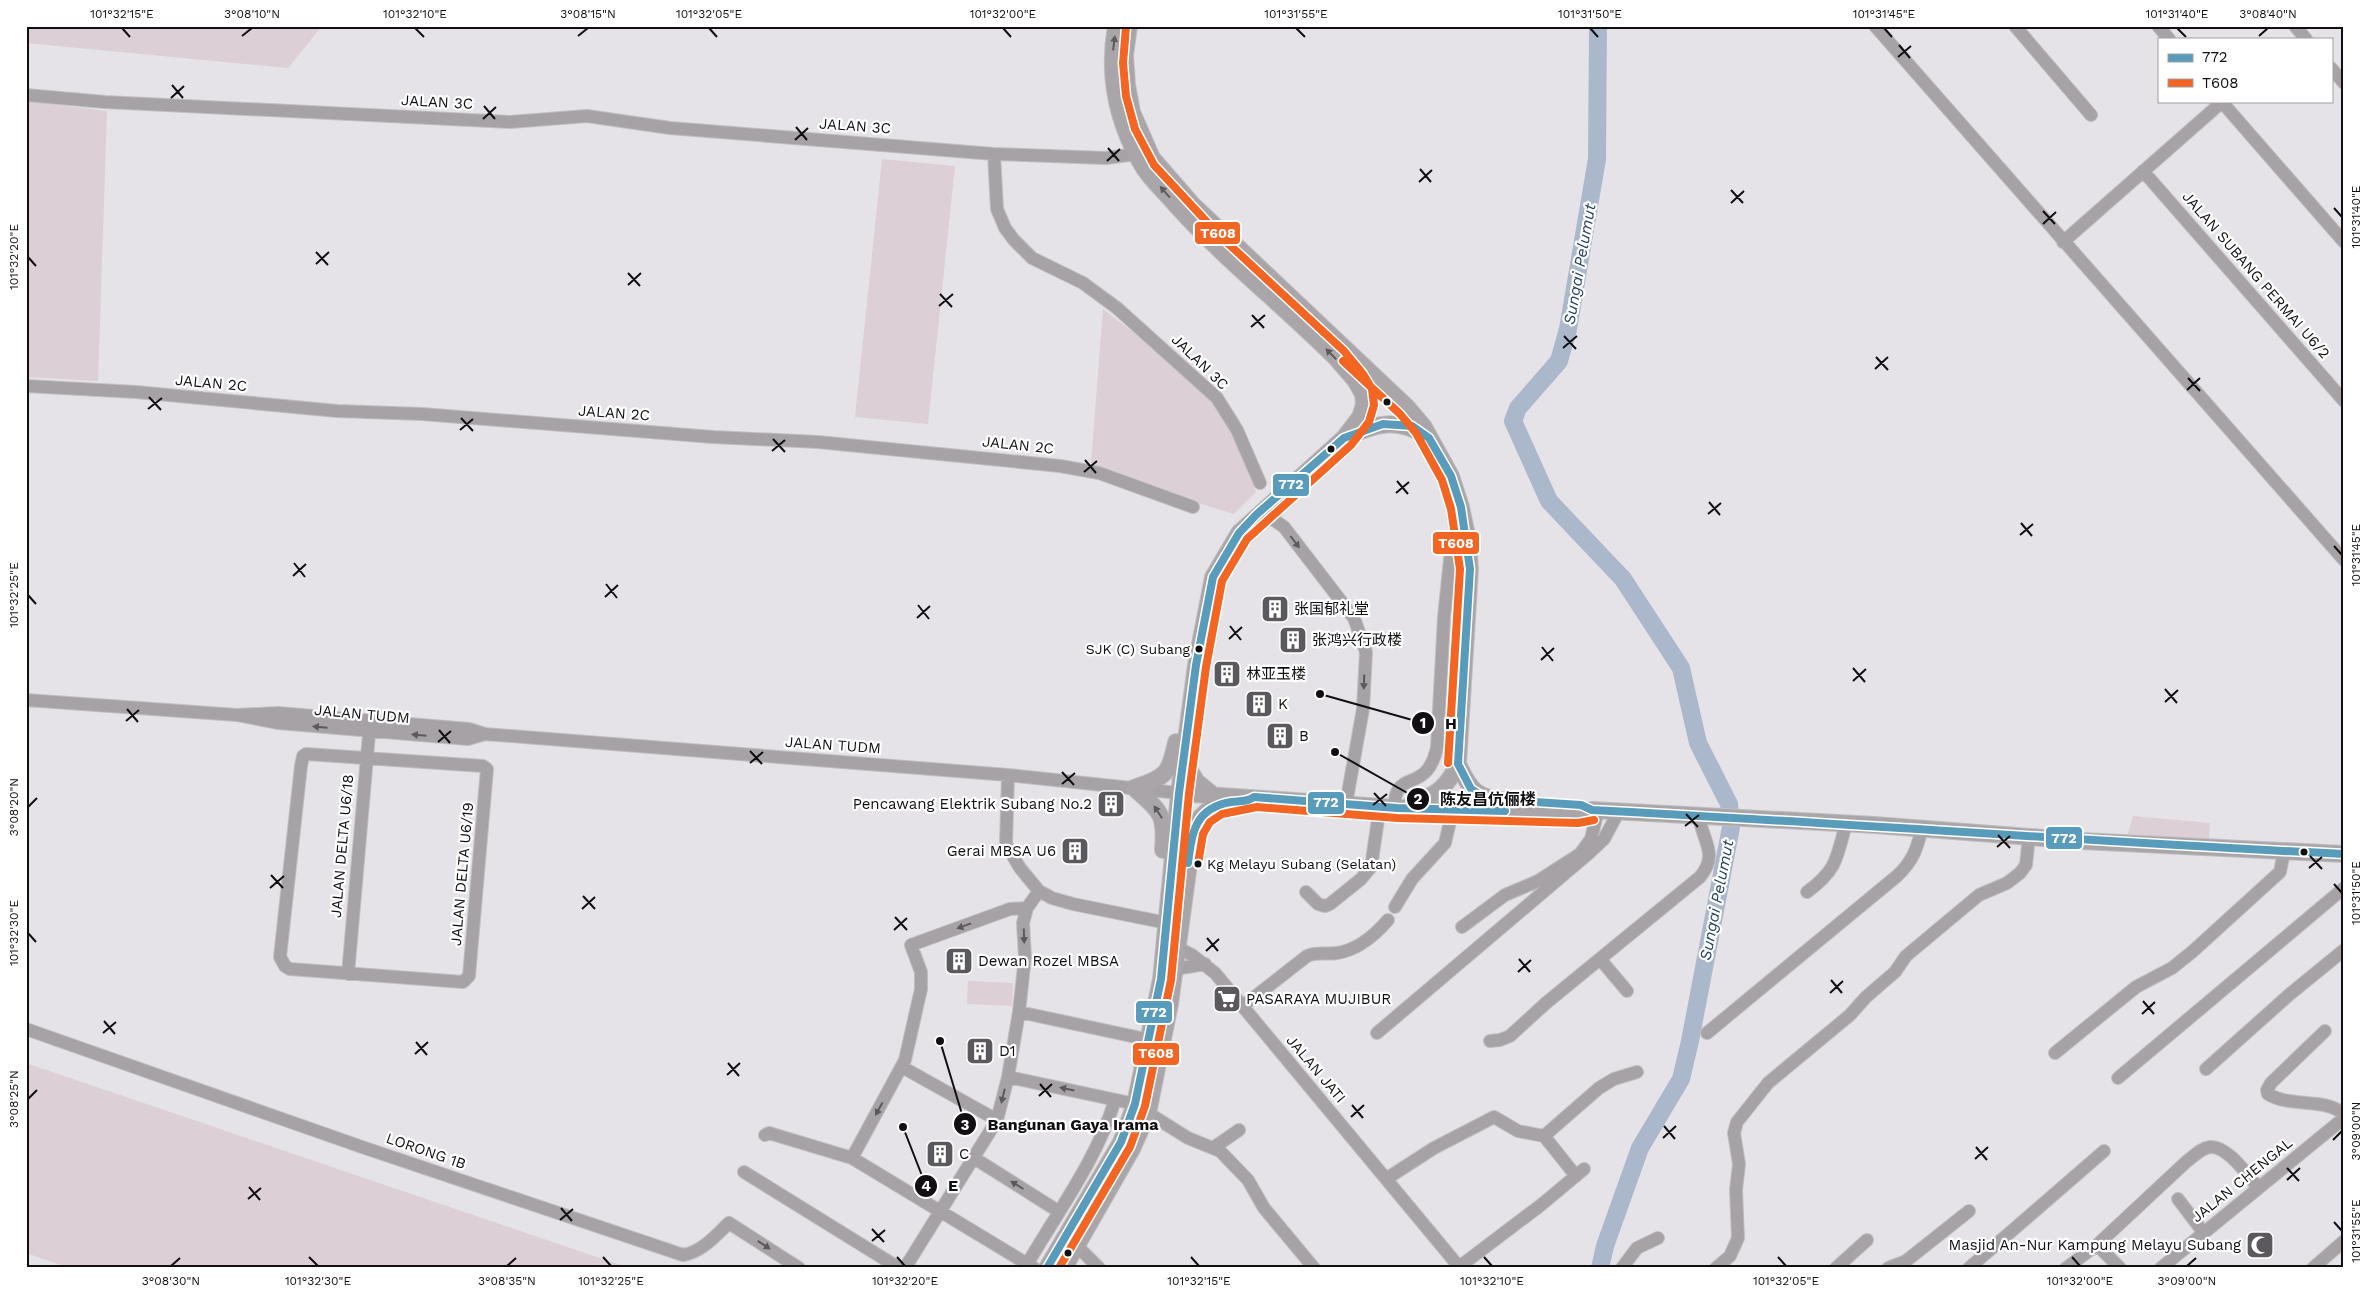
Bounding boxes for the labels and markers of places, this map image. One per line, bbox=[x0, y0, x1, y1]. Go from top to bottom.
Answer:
unlabelled marker bbox=[1382, 397, 1392, 407]
unlabelled marker bbox=[1326, 444, 1336, 454]
building icon: 张国郁礼堂 bbox=[1260, 594, 1290, 624]
place label: 张国郁礼堂 bbox=[1294, 600, 1369, 618]
building icon: 张鸿兴行政楼 bbox=[1278, 625, 1308, 655]
place label: 张鸿兴行政楼 bbox=[1312, 631, 1402, 649]
place label: SJK (C) Subang bbox=[1086, 641, 1191, 657]
marker: SJK (C) Subang bbox=[1194, 644, 1204, 654]
building icon: 林亚玉楼 bbox=[1212, 659, 1242, 689]
place label: 林亚玉楼 bbox=[1246, 665, 1306, 683]
building icon: K bbox=[1244, 689, 1274, 719]
place label: K bbox=[1278, 695, 1288, 713]
callout: H bbox=[1410, 708, 1467, 739]
building icon: B bbox=[1265, 721, 1295, 751]
place label: B bbox=[1299, 727, 1309, 745]
callout: 陈友昌伉俪楼 bbox=[1405, 784, 1546, 815]
building icon: Pencawang Elektrik Subang No.2 bbox=[1096, 789, 1126, 819]
place label: Pencawang Elektrik Subang No.2 bbox=[853, 795, 1092, 813]
building icon: Gerai MBSA U6 bbox=[1060, 836, 1090, 866]
place label: Gerai MBSA U6 bbox=[947, 842, 1056, 860]
unlabelled marker bbox=[2299, 847, 2309, 857]
place label: Kg Melayu Subang (Selatan) bbox=[1207, 856, 1396, 872]
marker: Kg Melayu Subang (Selatan) bbox=[1193, 859, 1203, 869]
building icon: Dewan Rozel MBSA bbox=[944, 946, 974, 976]
place label: Dewan Rozel MBSA bbox=[978, 952, 1119, 970]
supermarket icon: PASARAYA MUJIBUR bbox=[1212, 984, 1242, 1014]
place label: PASARAYA MUJIBUR bbox=[1246, 990, 1391, 1008]
building icon: D1 bbox=[965, 1036, 995, 1066]
place label: D1 bbox=[999, 1042, 1016, 1060]
callout: Bangunan Gaya Irama bbox=[952, 1109, 1169, 1140]
building icon: C bbox=[925, 1139, 955, 1169]
place label: C bbox=[959, 1145, 969, 1163]
callout: E bbox=[913, 1170, 968, 1201]
mosque icon: Masjid An-Nur Kampung Melayu Subang bbox=[2245, 1230, 2275, 1260]
place label: Masjid An-Nur Kampung Melayu Subang bbox=[1949, 1236, 2241, 1254]
unlabelled marker bbox=[1063, 1248, 1073, 1258]

